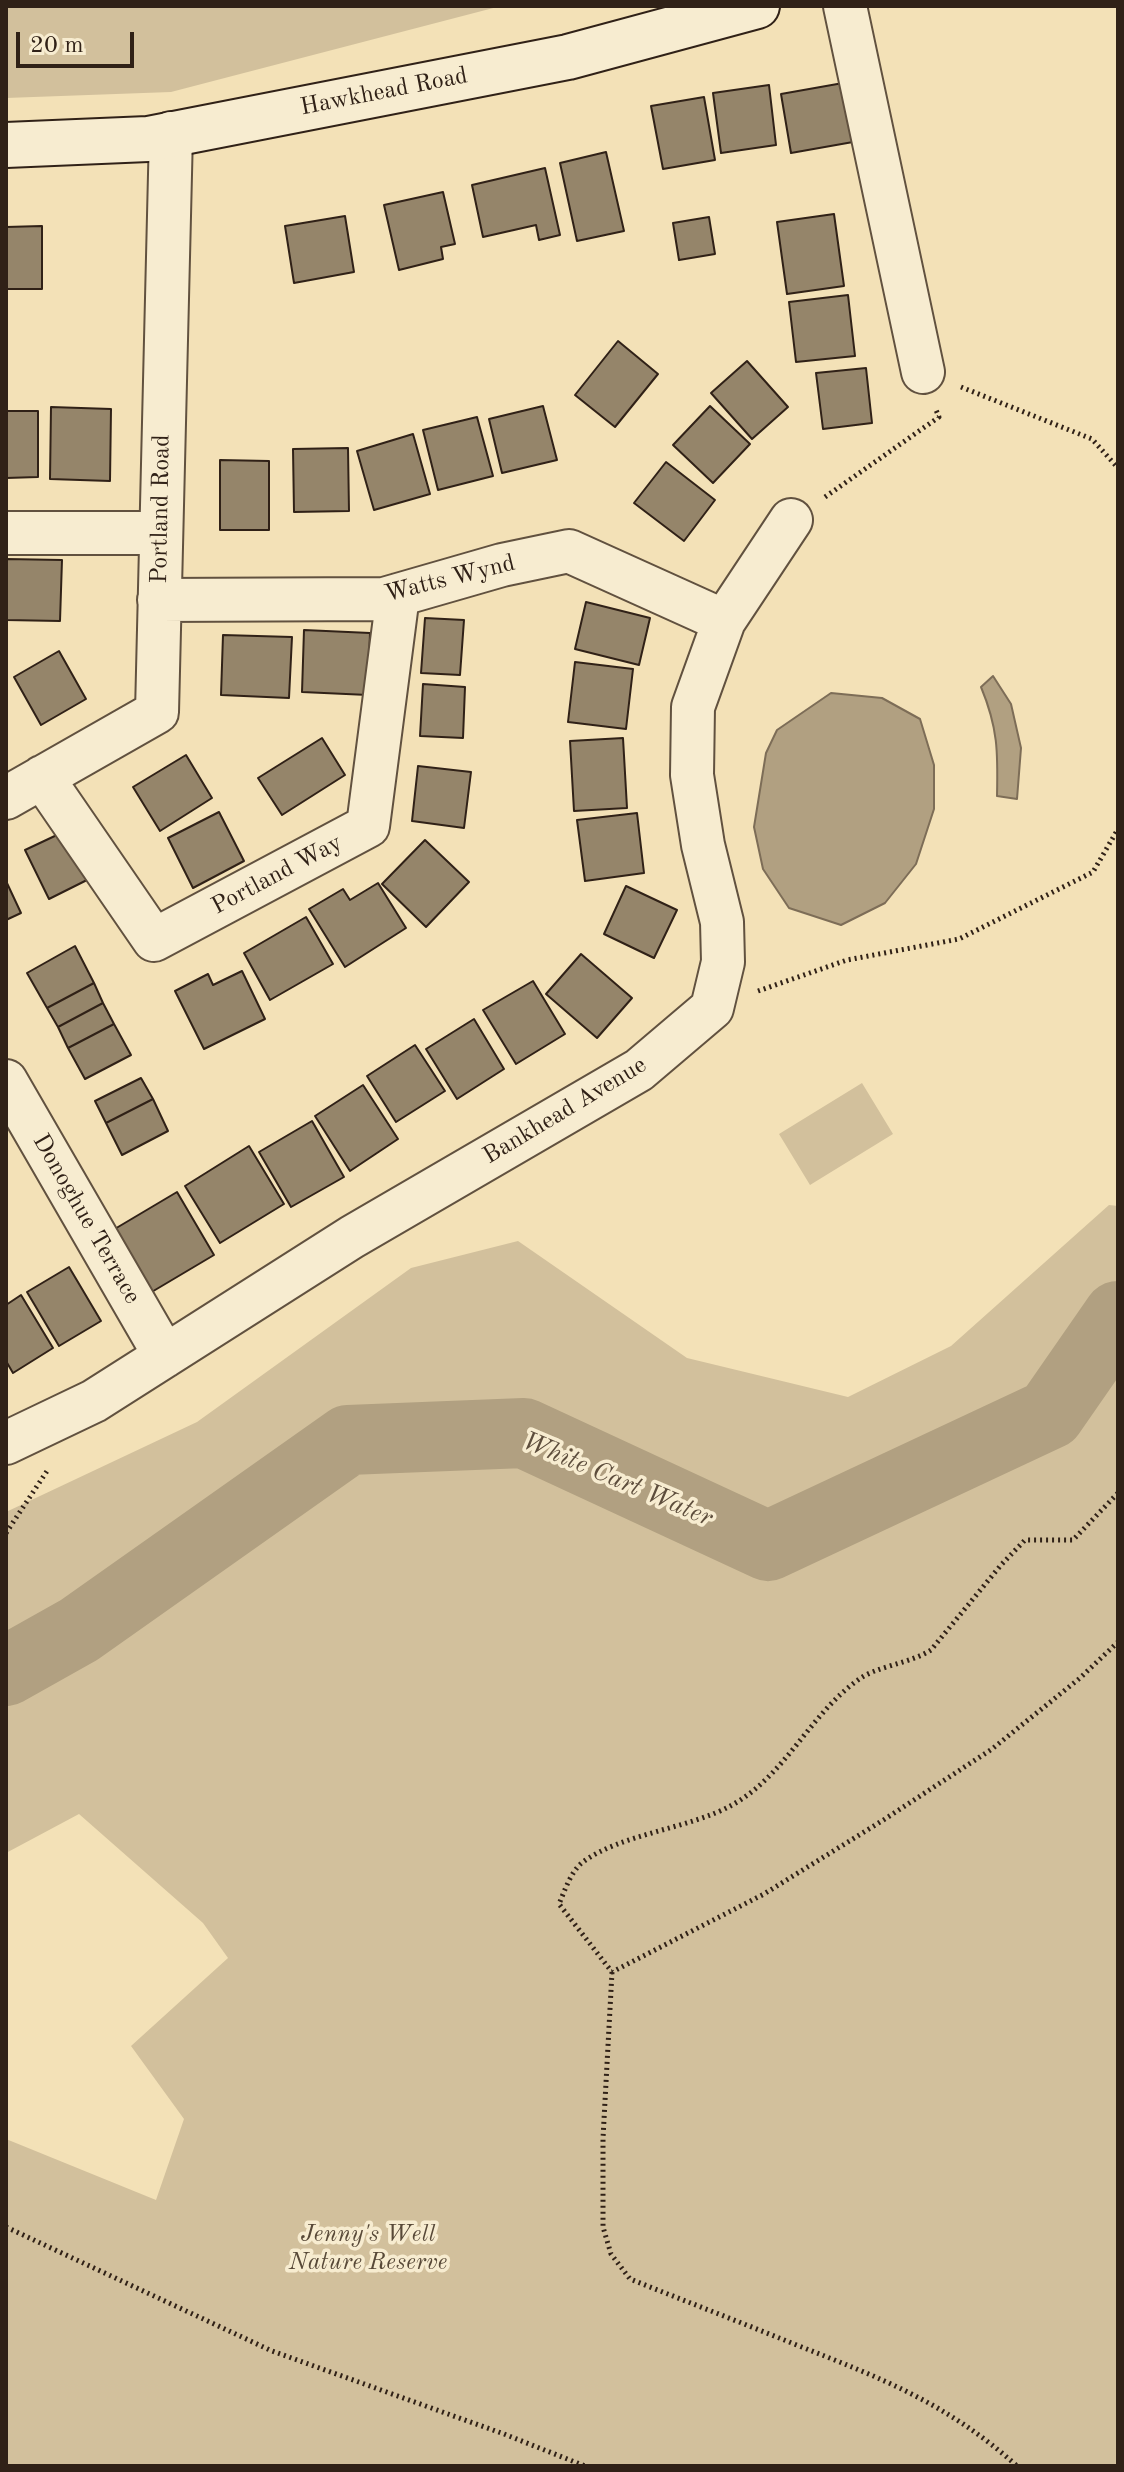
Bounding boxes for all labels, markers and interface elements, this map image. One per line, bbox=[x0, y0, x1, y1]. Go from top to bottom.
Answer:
scale bar bbox=[20, 16, 138, 66]
text: 20 m bbox=[30, 34, 84, 58]
street label: Hawkhead Road bbox=[298, 62, 470, 122]
street label: Portland Road bbox=[145, 434, 177, 584]
street label: Watts Wynd bbox=[382, 549, 518, 609]
street label: Portland Way bbox=[207, 829, 347, 921]
street label: Bankhead Avenue bbox=[478, 1051, 652, 1171]
street label: Donoghue Terrace bbox=[26, 1129, 146, 1309]
water label: White Cart Water bbox=[517, 1426, 717, 1534]
park label: Jenny's Well Nature Reserve bbox=[289, 2221, 447, 2277]

